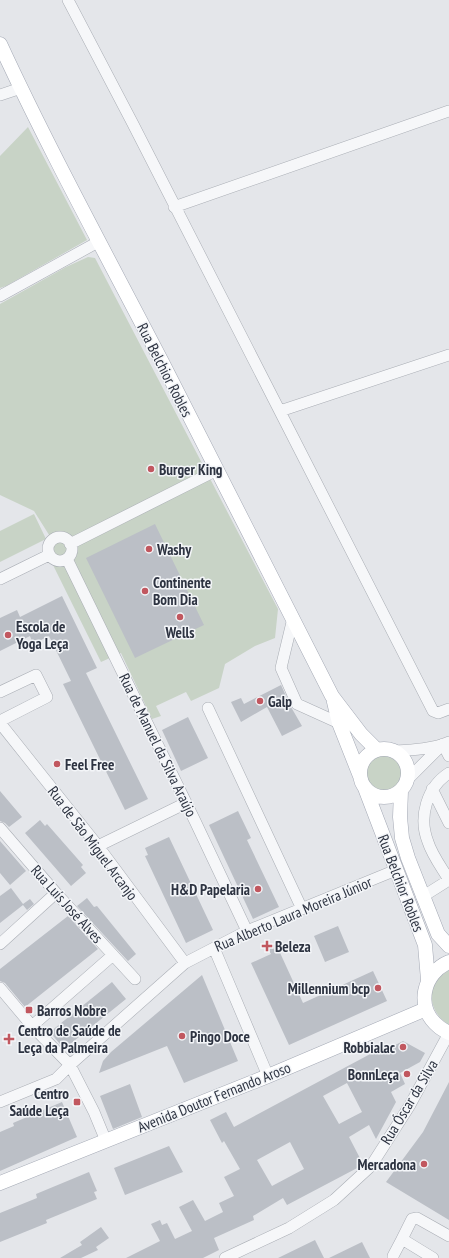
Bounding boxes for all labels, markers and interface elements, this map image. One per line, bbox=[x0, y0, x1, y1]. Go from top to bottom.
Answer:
street label: Rua Belchior Robles bbox=[133, 320, 197, 420]
place label: Burger King bbox=[159, 460, 223, 479]
marker: Burger King bbox=[146, 464, 156, 474]
place label: Washy bbox=[156, 540, 192, 559]
marker: Washy bbox=[144, 544, 154, 554]
place label: Continente Bom Dia bbox=[153, 573, 211, 609]
marker: Continente Bom Dia bbox=[140, 586, 150, 596]
marker: Wells bbox=[175, 612, 185, 622]
place label: Escola de Yoga Leça bbox=[15, 617, 69, 653]
place label: Wells bbox=[164, 623, 195, 642]
marker: Escola de Yoga Leça bbox=[3, 630, 13, 640]
street label: Rua de Manuel da Silva Araújo bbox=[115, 670, 201, 820]
place label: Galp bbox=[268, 692, 292, 711]
marker: Galp bbox=[255, 696, 265, 706]
place label: Feel Free bbox=[65, 755, 114, 774]
marker: Feel Free bbox=[52, 759, 62, 769]
street label: Rua de São Miguel Arcanjo bbox=[44, 782, 142, 904]
street label: Rua Belchior Robles bbox=[374, 832, 428, 934]
street label: Rua Luís José Alves bbox=[27, 861, 107, 947]
street label: Rua Alberto Laura Moreira Júnior bbox=[211, 872, 375, 956]
place label: H&D Papelaria bbox=[171, 880, 250, 899]
marker: H&D Papelaria bbox=[253, 884, 263, 894]
place label: Beleza bbox=[275, 937, 311, 956]
marker: Beleza bbox=[262, 941, 272, 951]
place label: Millennium bcp bbox=[288, 979, 370, 998]
marker: Millennium bcp bbox=[373, 983, 383, 993]
place label: Barros Nobre bbox=[37, 1001, 107, 1020]
marker: Barros Nobre bbox=[24, 1005, 34, 1015]
place label: Centro de Saúde de Leça da Palmeira bbox=[18, 1021, 121, 1057]
place label: Pingo Doce bbox=[190, 1027, 250, 1046]
marker: Pingo Doce bbox=[177, 1031, 187, 1041]
marker: Centro de Saúde de Leça da Palmeira bbox=[3, 1033, 15, 1045]
place label: Robbialac bbox=[343, 1038, 396, 1057]
marker: Robbialac bbox=[398, 1042, 408, 1052]
street label: Rua Óscar da Silva bbox=[376, 1056, 442, 1148]
street label: Avenida Doutor Fernando Aroso bbox=[135, 1058, 293, 1136]
place label: BonnLeça bbox=[348, 1065, 399, 1084]
marker: BonnLeça bbox=[402, 1069, 412, 1079]
place label: Centro Saúde Leça bbox=[10, 1084, 69, 1120]
marker: Centro Saúde Leça bbox=[72, 1097, 82, 1107]
place label: Mercadona bbox=[357, 1155, 416, 1174]
marker: Mercadona bbox=[419, 1159, 429, 1169]

